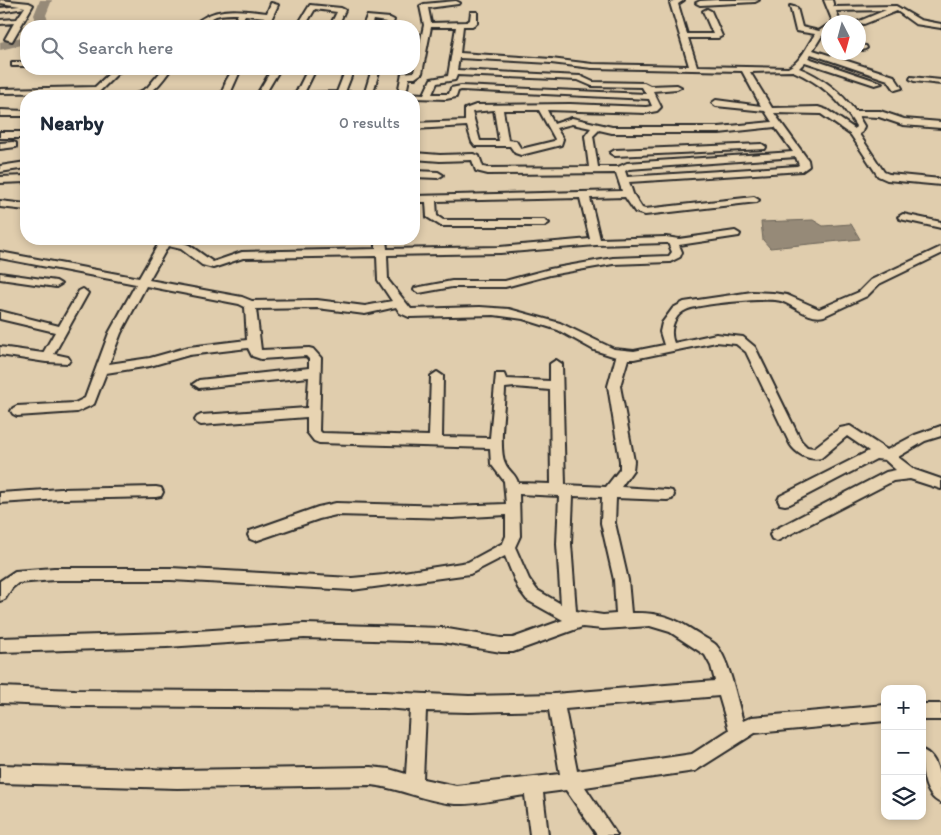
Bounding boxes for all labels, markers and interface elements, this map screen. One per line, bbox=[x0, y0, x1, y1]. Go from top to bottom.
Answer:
north arrow bbox=[821, 15, 866, 60]
search box bbox=[20, 20, 420, 75]
icon: search bbox=[38, 34, 66, 62]
text: Search here bbox=[78, 36, 173, 59]
text: Nearby bbox=[40, 110, 104, 135]
text: 0 results bbox=[339, 113, 400, 132]
map controls bbox=[881, 685, 926, 820]
button: + bbox=[881, 685, 926, 730]
button: − bbox=[881, 730, 926, 775]
button: layers bbox=[881, 775, 926, 820]

